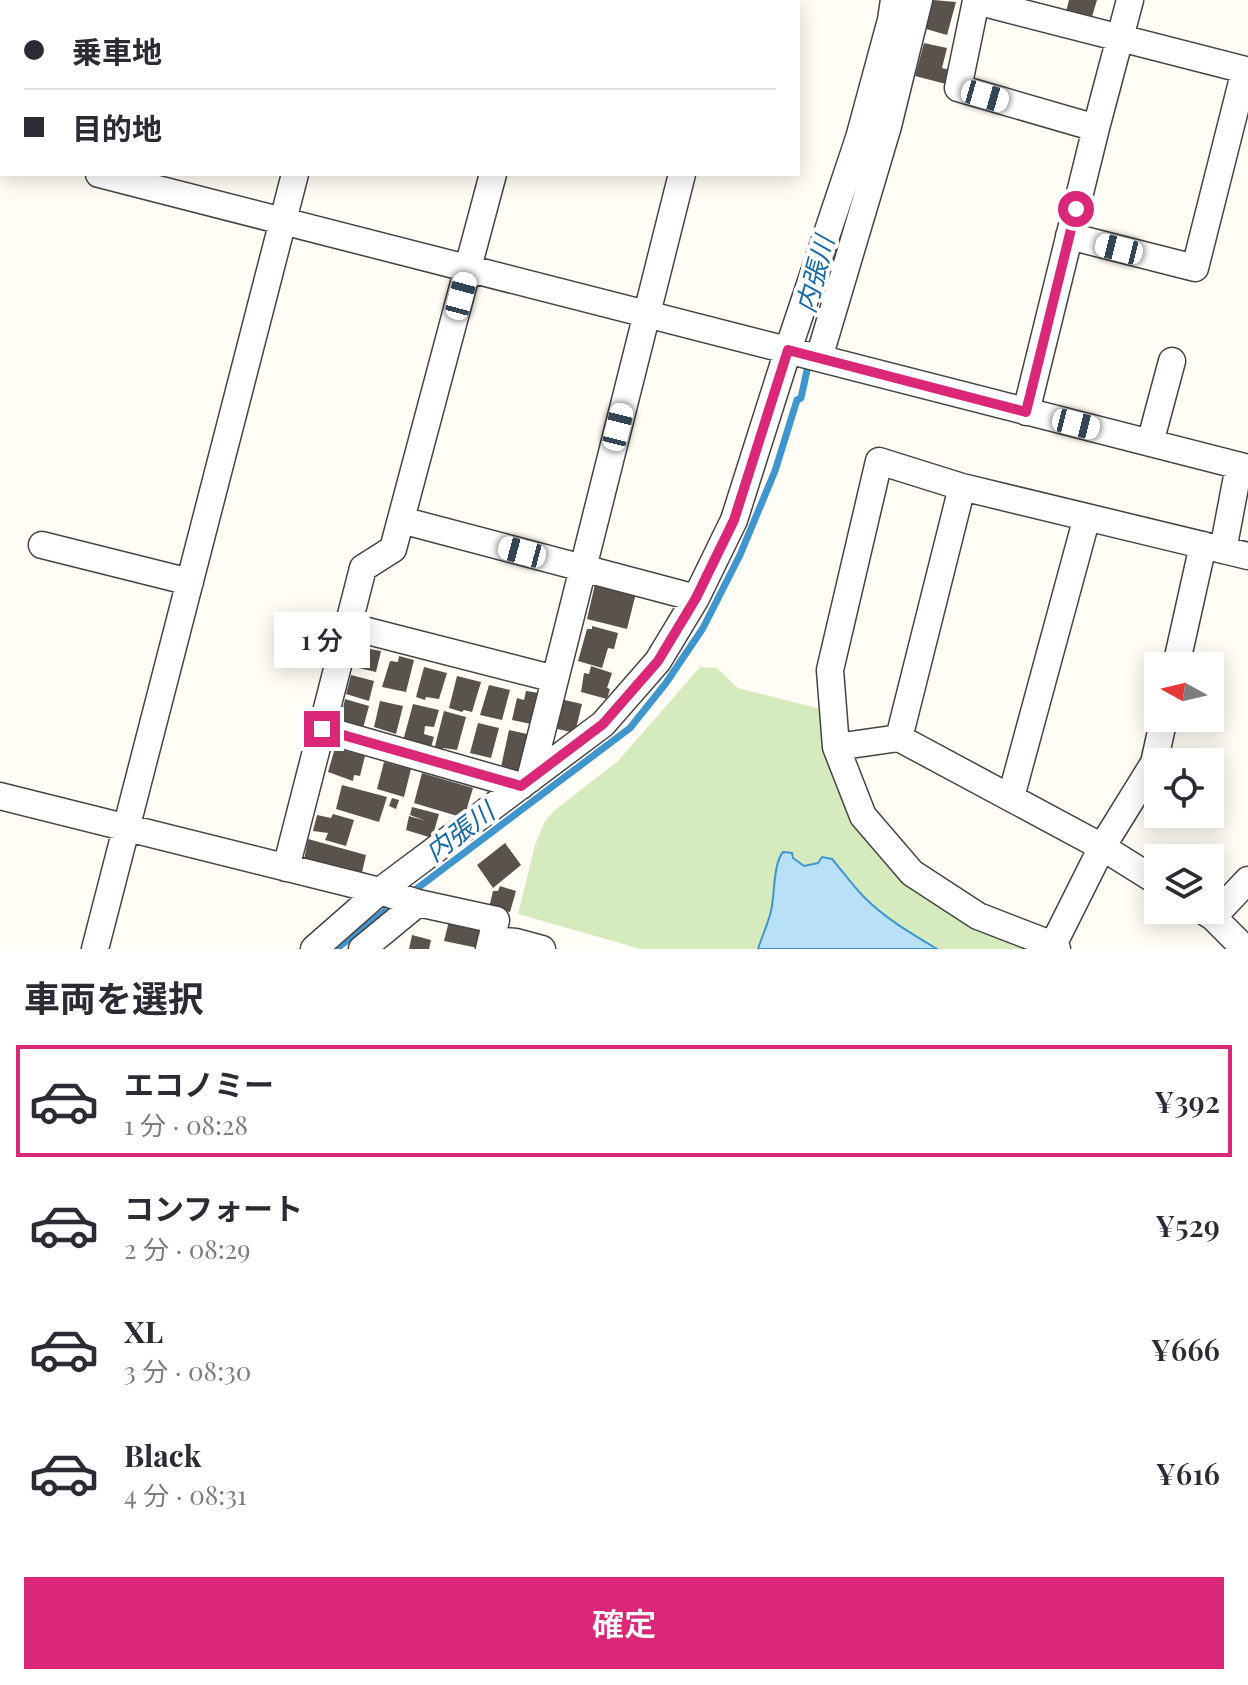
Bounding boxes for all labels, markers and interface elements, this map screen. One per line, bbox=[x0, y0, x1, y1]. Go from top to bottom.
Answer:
text: 乗車地 bbox=[72, 31, 162, 71]
car bbox=[959, 78, 1011, 114]
text: 目的地 bbox=[72, 108, 162, 148]
route start bbox=[1058, 191, 1094, 227]
water label: 内張川 bbox=[787, 229, 842, 316]
car bbox=[1093, 232, 1145, 266]
car bbox=[443, 270, 479, 322]
car bbox=[601, 401, 635, 453]
car bbox=[1050, 407, 1102, 441]
car bbox=[496, 534, 548, 570]
callout: 1 分 bbox=[274, 613, 370, 669]
text: 1 分 bbox=[301, 622, 343, 657]
north arrow bbox=[1144, 652, 1224, 732]
map controls bbox=[1144, 652, 1224, 924]
route end bbox=[304, 711, 340, 747]
button: locate bbox=[1144, 748, 1224, 828]
water label: 内張川 bbox=[417, 792, 503, 868]
button: layers bbox=[1144, 844, 1224, 924]
text: 車両を選択 bbox=[24, 973, 204, 1021]
text: エコノミー bbox=[124, 1064, 274, 1104]
icon: car bbox=[28, 1065, 100, 1137]
text: ¥392 bbox=[1154, 1081, 1220, 1121]
text: 1 分 · 08:28 bbox=[124, 1107, 248, 1142]
text: コンフォート bbox=[124, 1188, 303, 1228]
icon: car bbox=[28, 1189, 100, 1261]
text: ¥529 bbox=[1155, 1205, 1220, 1245]
text: 2 分 · 08:29 bbox=[124, 1231, 250, 1266]
text: XL bbox=[124, 1311, 163, 1351]
icon: car bbox=[28, 1313, 100, 1385]
text: ¥666 bbox=[1151, 1329, 1220, 1369]
text: 3 分 · 08:30 bbox=[124, 1353, 251, 1388]
text: Black bbox=[124, 1435, 201, 1475]
icon: car bbox=[28, 1437, 100, 1509]
text: ¥616 bbox=[1156, 1453, 1220, 1493]
text: 4 分 · 08:31 bbox=[124, 1477, 247, 1512]
button: 確定 bbox=[24, 1577, 1224, 1669]

